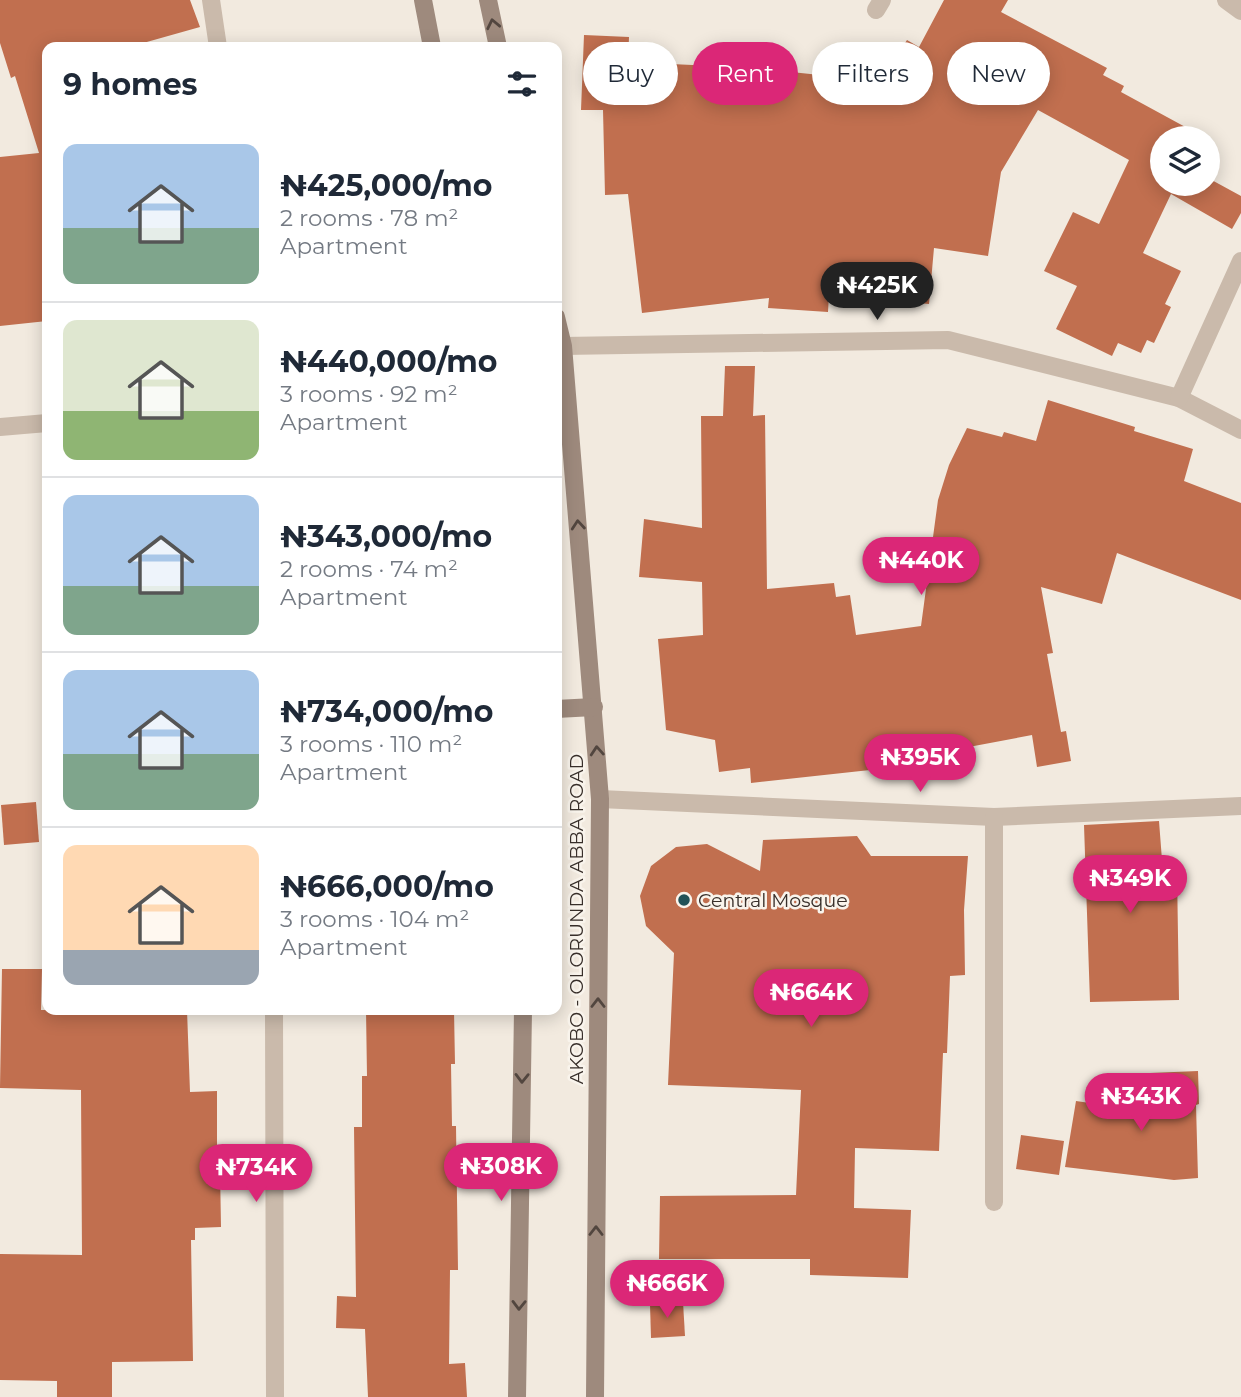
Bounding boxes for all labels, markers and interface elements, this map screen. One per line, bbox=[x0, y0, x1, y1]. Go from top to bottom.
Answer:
one-way arrow bbox=[486, 18, 501, 30]
chip: Buy bbox=[583, 42, 678, 105]
chip: Rent bbox=[692, 42, 798, 105]
chip: Filters bbox=[812, 42, 933, 105]
chip: New bbox=[947, 42, 1050, 105]
icon: filters bbox=[503, 65, 541, 103]
text: 9 homes bbox=[63, 66, 198, 103]
map controls bbox=[1150, 126, 1220, 196]
button: layers bbox=[1150, 126, 1220, 196]
text: ₦425,000/mo bbox=[280, 167, 492, 204]
icon: home bbox=[119, 172, 203, 256]
text: 2 rooms · 78 m² bbox=[280, 204, 458, 232]
text: Apartment bbox=[280, 232, 408, 260]
pin: ₦425K bbox=[828, 262, 926, 322]
text: ₦425K bbox=[837, 271, 917, 299]
text: ₦440,000/mo bbox=[280, 343, 497, 380]
icon: home bbox=[119, 348, 203, 432]
text: 3 rooms · 92 m² bbox=[280, 380, 458, 408]
text: Apartment bbox=[280, 408, 408, 436]
text: ₦343,000/mo bbox=[280, 518, 492, 555]
one-way arrow bbox=[571, 519, 586, 530]
icon: home bbox=[119, 523, 203, 607]
pin: ₦440K bbox=[872, 538, 970, 597]
text: ₦440K bbox=[878, 546, 964, 574]
text: 2 rooms · 74 m² bbox=[280, 555, 458, 583]
text: Apartment bbox=[280, 583, 408, 611]
text: ₦734,000/mo bbox=[280, 693, 493, 730]
icon: home bbox=[119, 698, 203, 782]
text: 3 rooms · 110 m² bbox=[280, 730, 462, 758]
pin: ₦395K bbox=[871, 734, 969, 794]
text: ₦395K bbox=[880, 743, 960, 771]
one-way arrow bbox=[589, 746, 604, 757]
street label: AKOBO - OLORUNDA ABBA ROAD bbox=[565, 754, 588, 1084]
text: Apartment bbox=[280, 758, 408, 786]
pin: ₦349K bbox=[1081, 856, 1179, 915]
text: ₦349K bbox=[1089, 864, 1171, 892]
text: ₦666,000/mo bbox=[280, 868, 494, 905]
icon: home bbox=[119, 873, 203, 957]
place label: Central Mosque bbox=[698, 889, 848, 912]
marker: Central Mosque bbox=[676, 892, 692, 908]
text: 3 rooms · 104 m² bbox=[280, 905, 469, 933]
text: Apartment bbox=[280, 933, 408, 961]
pin: ₦664K bbox=[762, 970, 860, 1029]
text: ₦664K bbox=[770, 978, 852, 1006]
one-way arrow bbox=[590, 998, 606, 1008]
one-way arrow bbox=[514, 1073, 530, 1084]
pin: ₦343K bbox=[1092, 1074, 1190, 1133]
text: ₦343K bbox=[1101, 1082, 1181, 1110]
pin: ₦734K bbox=[207, 1144, 305, 1204]
pin: ₦308K bbox=[452, 1144, 550, 1203]
text: ₦308K bbox=[460, 1152, 542, 1180]
text: ₦734K bbox=[215, 1153, 297, 1181]
one-way arrow bbox=[588, 1225, 604, 1236]
pin: ₦666K bbox=[618, 1260, 716, 1320]
text: ₦666K bbox=[626, 1269, 708, 1297]
one-way arrow bbox=[511, 1300, 526, 1311]

